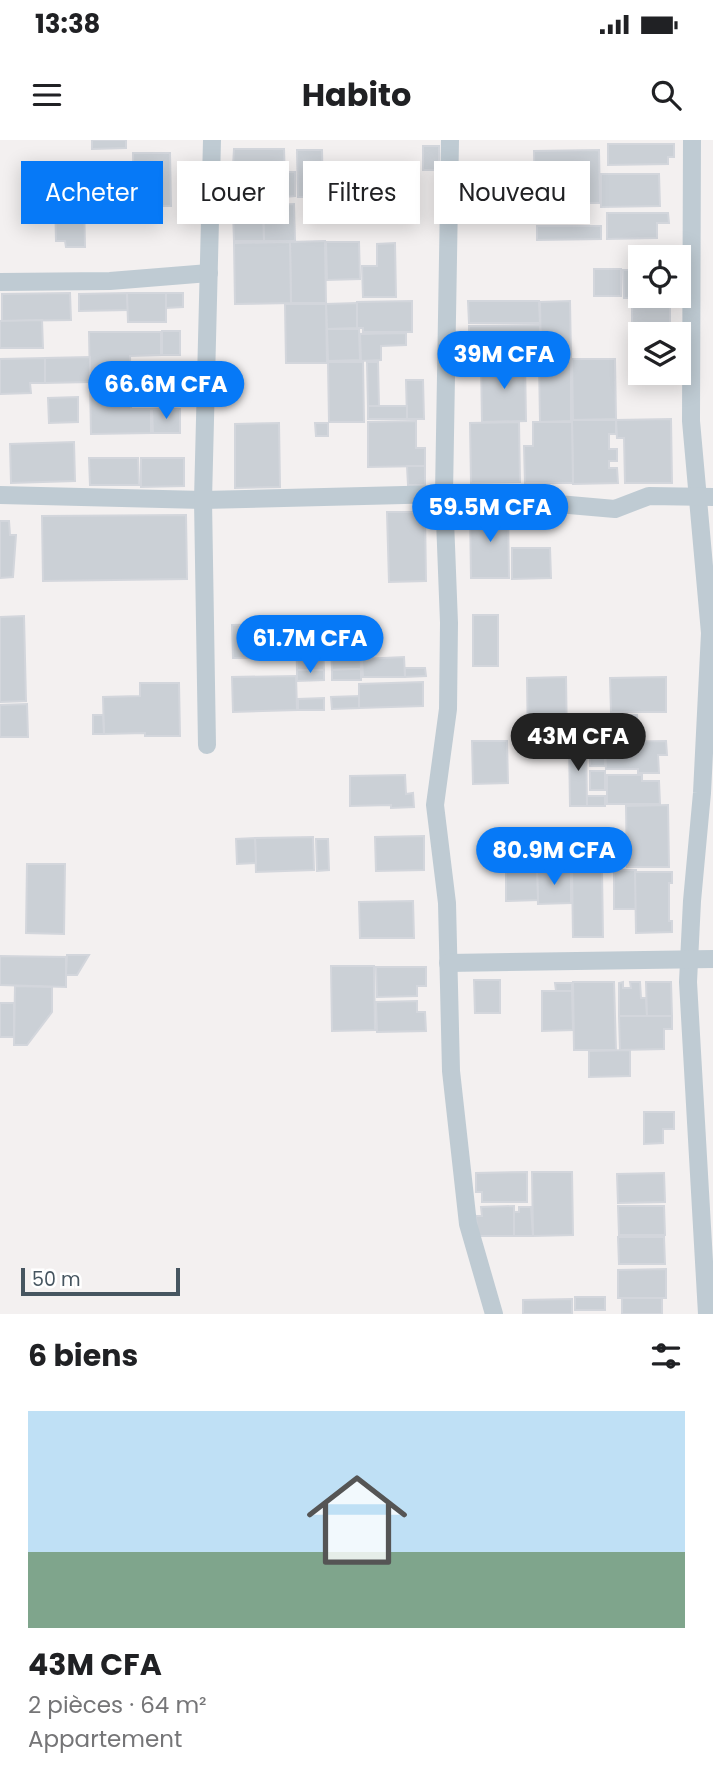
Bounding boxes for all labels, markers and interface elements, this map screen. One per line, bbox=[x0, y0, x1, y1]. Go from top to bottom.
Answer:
text: 13:38 bbox=[35, 6, 100, 42]
text: Habito bbox=[302, 72, 411, 117]
icon: menu bbox=[28, 76, 66, 114]
icon: search bbox=[647, 76, 685, 114]
chip: Acheter bbox=[21, 161, 163, 224]
chip: Louer bbox=[177, 161, 289, 224]
chip: Filtres bbox=[303, 161, 420, 224]
chip: Nouveau bbox=[434, 161, 590, 224]
map controls bbox=[628, 245, 691, 385]
button: locate bbox=[628, 245, 691, 308]
button: layers bbox=[628, 322, 691, 385]
pin: 39M CFA bbox=[439, 331, 569, 391]
text: 39M CFA bbox=[453, 338, 555, 370]
pin: 66.6M CFA bbox=[86, 362, 246, 421]
text: 66.6M CFA bbox=[104, 368, 228, 400]
pin: 59.5M CFA bbox=[410, 484, 570, 544]
text: 59.5M CFA bbox=[428, 491, 552, 523]
pin: 61.7M CFA bbox=[230, 616, 390, 675]
text: 61.7M CFA bbox=[252, 622, 368, 654]
pin: 43M CFA bbox=[513, 714, 643, 773]
text: 43M CFA bbox=[527, 720, 629, 752]
pin: 80.9M CFA bbox=[474, 828, 634, 887]
text: 80.9M CFA bbox=[492, 834, 616, 866]
scale bar bbox=[21, 1265, 180, 1297]
text: 50 m bbox=[32, 1266, 81, 1293]
text: 6 biens bbox=[28, 1334, 138, 1377]
icon: filters bbox=[647, 1337, 685, 1375]
icon: home bbox=[294, 1457, 420, 1583]
text: 43M CFA bbox=[28, 1643, 162, 1686]
text: 2 pièces · 64 m² bbox=[28, 1689, 207, 1721]
text: Appartement bbox=[28, 1723, 182, 1755]

